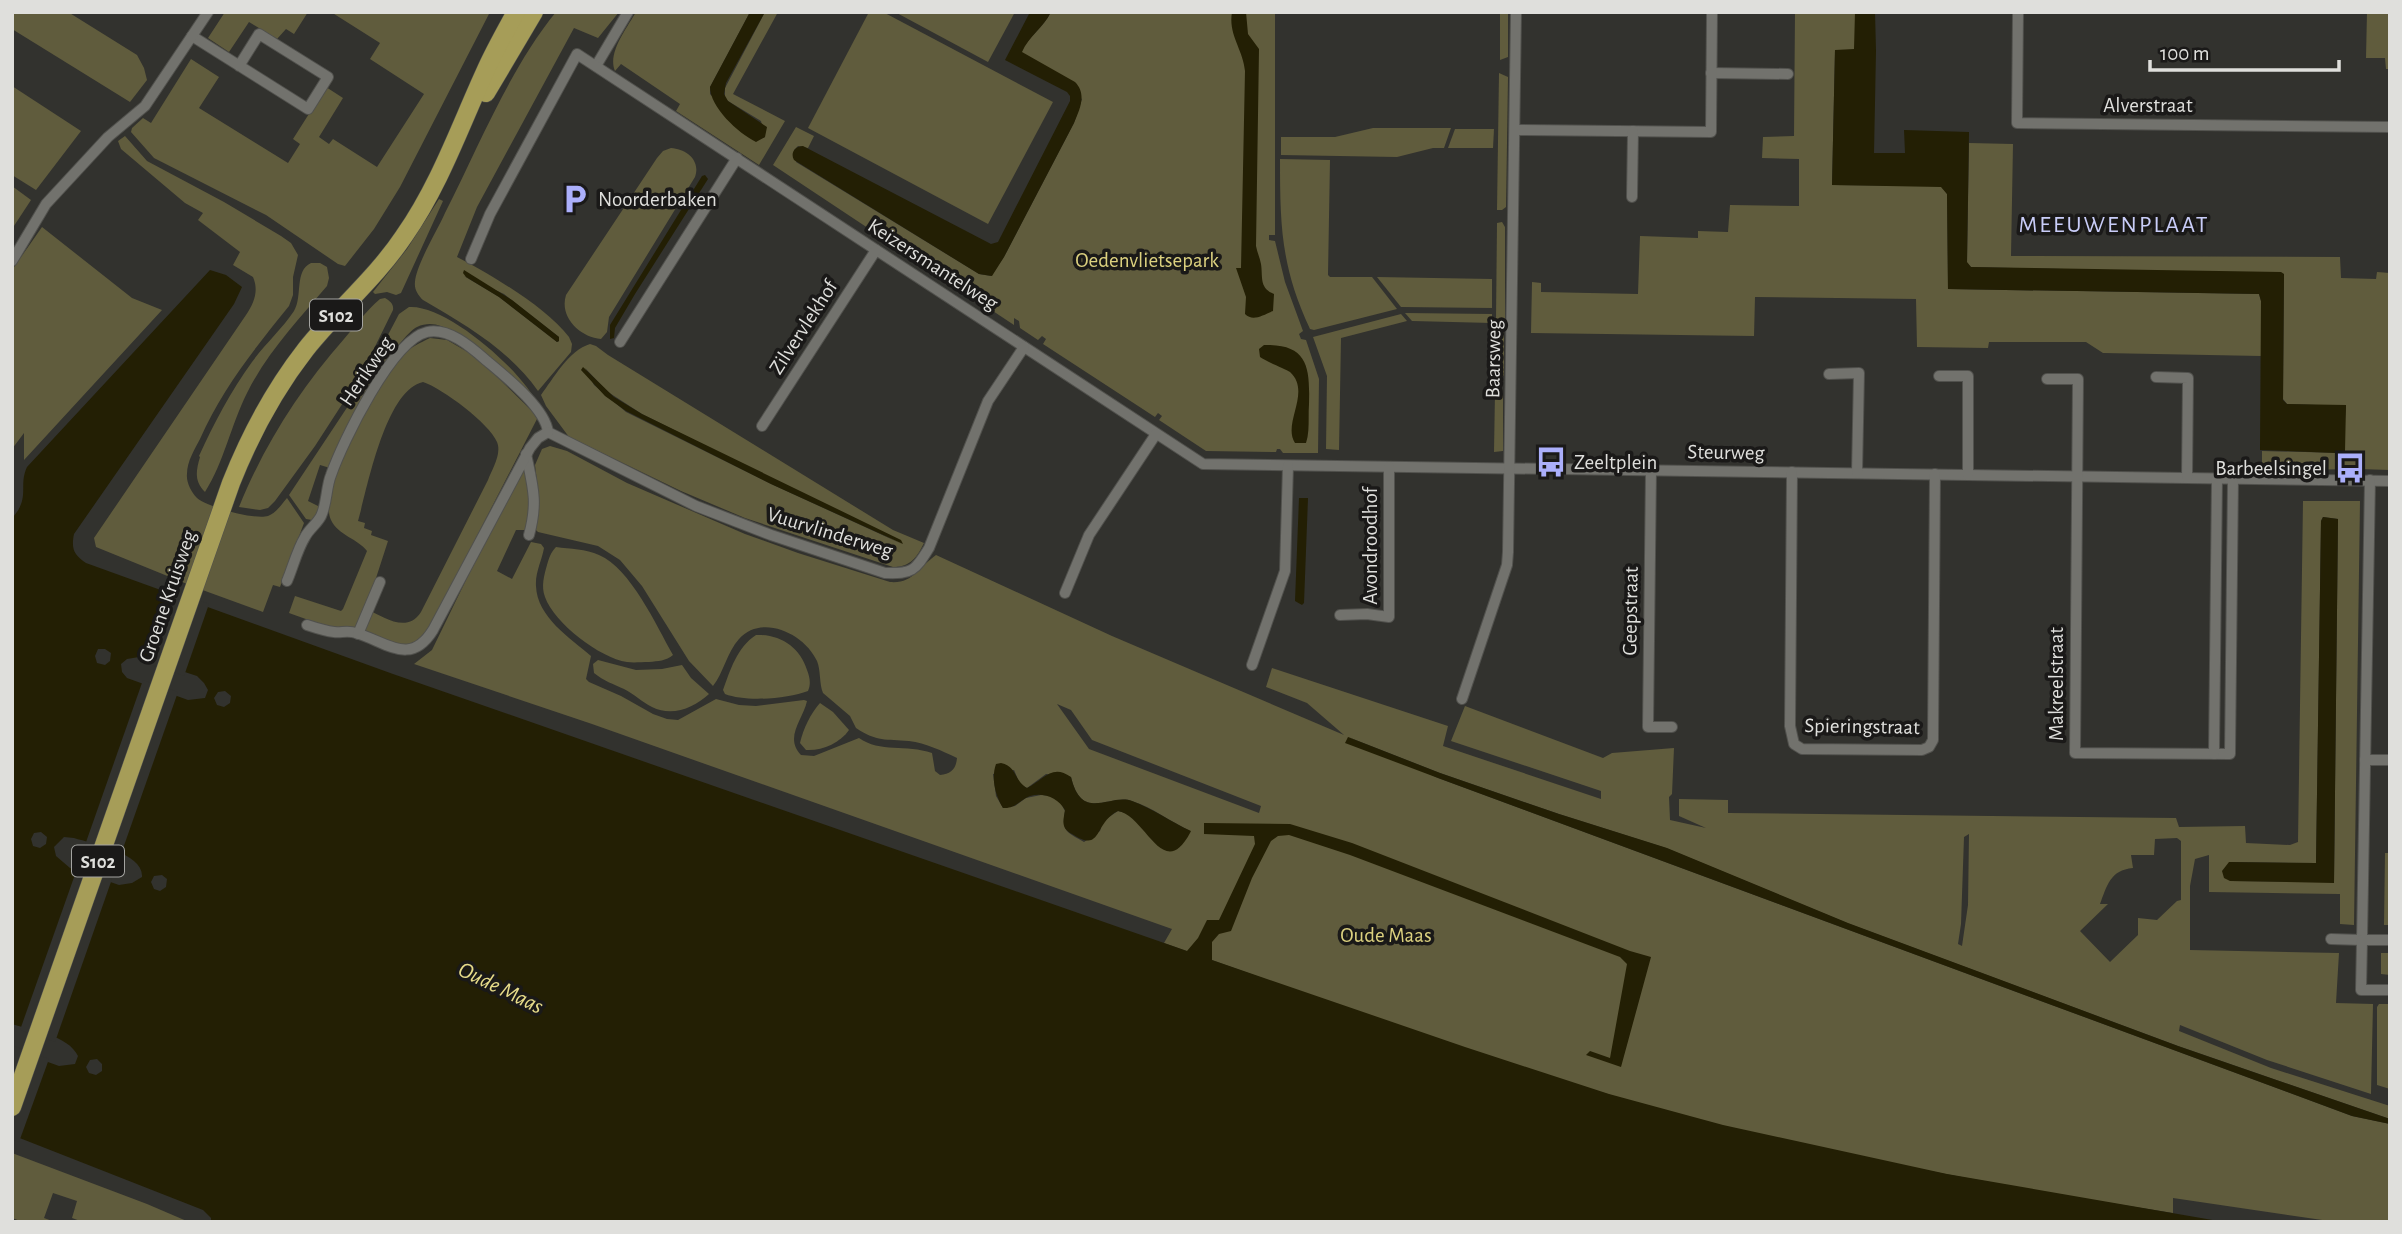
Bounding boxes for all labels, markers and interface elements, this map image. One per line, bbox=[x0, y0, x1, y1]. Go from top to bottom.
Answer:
scale bar bbox=[2150, 28, 2339, 72]
text: 100 m bbox=[2160, 43, 2210, 64]
street label: Alverstraat bbox=[2103, 95, 2193, 116]
parking icon: Noorderbaken bbox=[558, 182, 592, 216]
place label: Noorderbaken bbox=[598, 189, 717, 210]
district label: MEEUWENPLAAT bbox=[2018, 213, 2210, 237]
street label: Keizersmantelweg bbox=[864, 215, 1002, 315]
park label: Oedenvlietsepark bbox=[1075, 250, 1219, 271]
street label: Zilvervlekhof bbox=[765, 275, 842, 378]
road number: S102 bbox=[310, 300, 362, 330]
street label: Baarsweg bbox=[1482, 319, 1505, 398]
street label: Herikweg bbox=[336, 332, 398, 410]
street label: Steurweg bbox=[1687, 441, 1765, 464]
bus stop icon: Zeeltplein bbox=[1534, 445, 1568, 479]
bus stop icon: Barbeelsingel bbox=[2333, 451, 2367, 485]
place label: Zeeltplein bbox=[1574, 452, 1657, 473]
place label: Barbeelsingel bbox=[2215, 458, 2327, 479]
street label: Avondroodhof bbox=[1360, 486, 1381, 605]
street label: Vuurvlinderweg bbox=[765, 503, 896, 562]
street label: Groene Kruisweg bbox=[135, 527, 200, 665]
street label: Geepstraat bbox=[1619, 566, 1642, 656]
street label: Makreelstraat bbox=[2046, 627, 2067, 741]
street label: Spieringstraat bbox=[1804, 715, 1920, 738]
road number: S102 bbox=[72, 846, 124, 876]
park label: Oude Maas bbox=[1340, 925, 1432, 946]
water label: Oude Maas bbox=[454, 958, 546, 1019]

